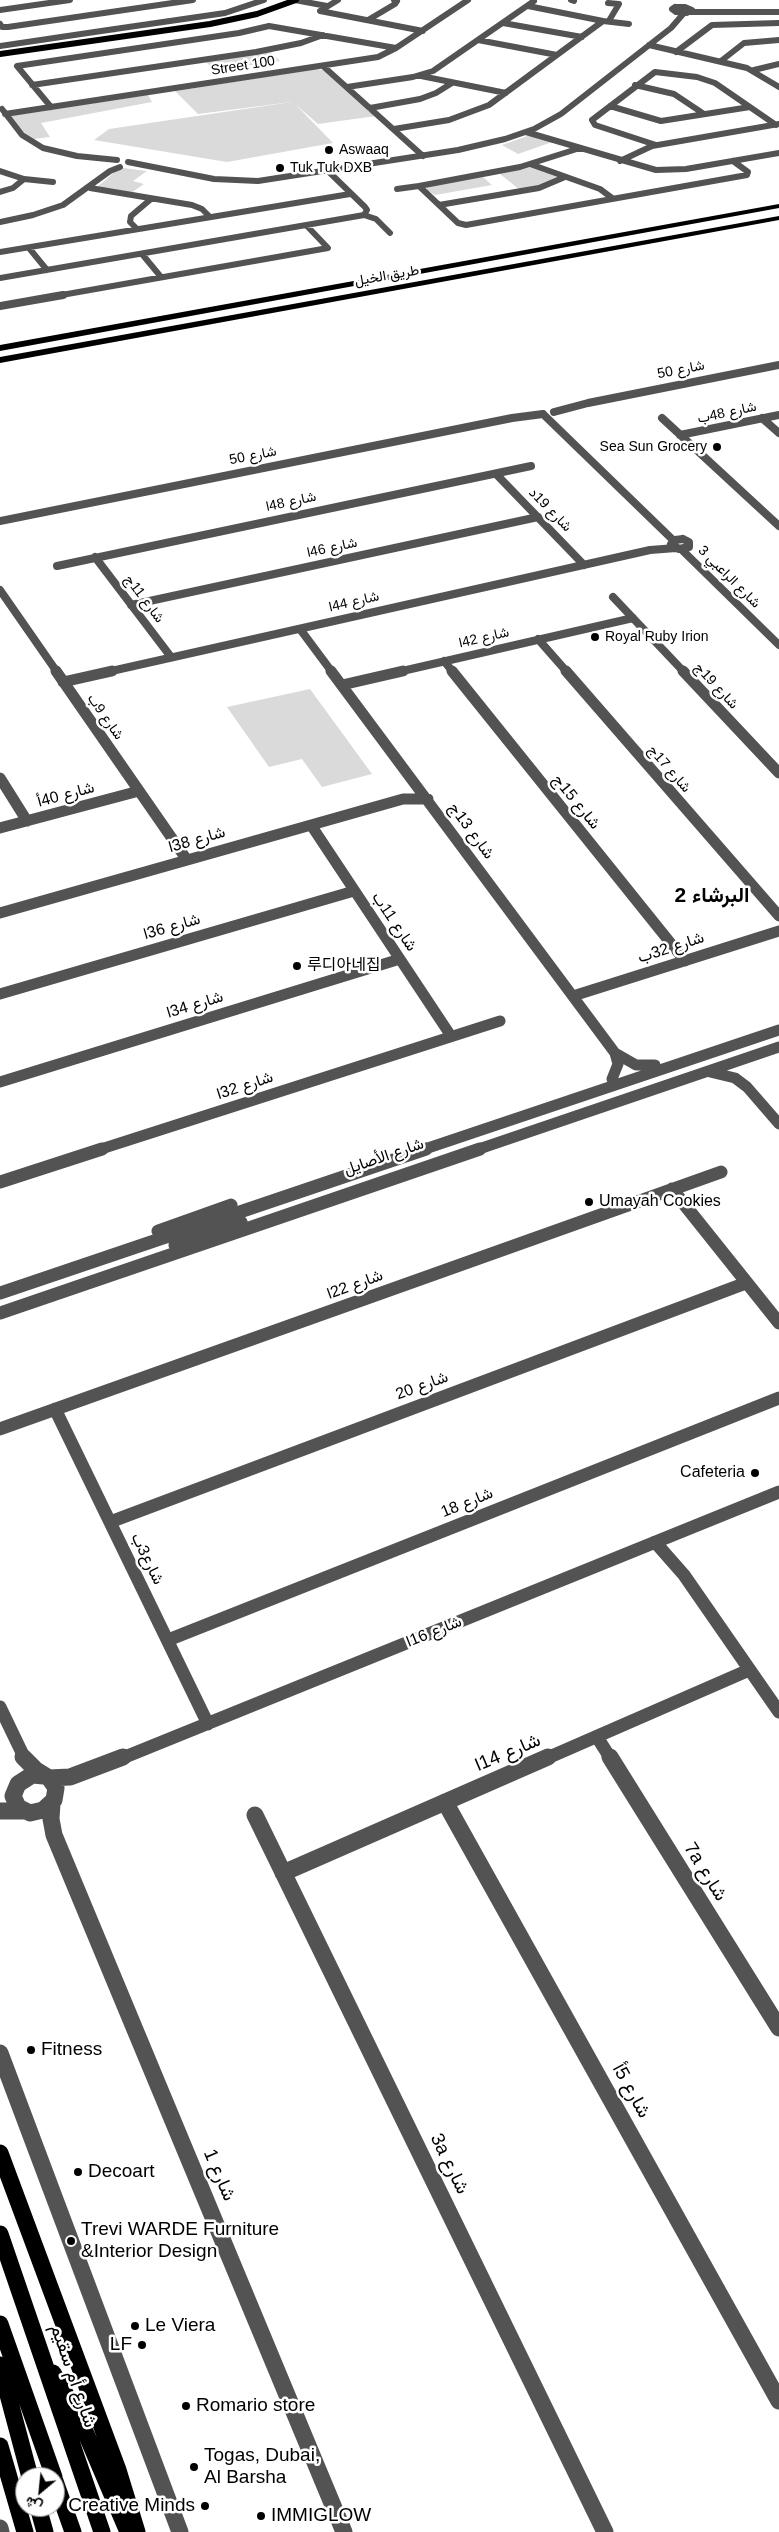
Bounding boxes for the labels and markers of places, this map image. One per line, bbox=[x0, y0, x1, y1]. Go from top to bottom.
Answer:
place label: Aswaaq bbox=[339, 142, 389, 158]
marker: Aswaaq bbox=[323, 144, 335, 156]
place label: Tuk Tuk DXB bbox=[290, 160, 372, 176]
marker: Tuk Tuk DXB bbox=[274, 162, 286, 174]
place label: Sea Sun Grocery bbox=[600, 439, 707, 455]
marker: Sea Sun Grocery bbox=[711, 441, 723, 453]
place label: Royal Ruby Irion bbox=[605, 629, 708, 645]
marker: Royal Ruby Irion bbox=[589, 631, 601, 643]
place label: 루디아네집 bbox=[307, 956, 381, 976]
marker: 루디아네집 bbox=[291, 960, 303, 972]
place label: Umayah Cookies bbox=[599, 1192, 721, 1212]
marker: Umayah Cookies bbox=[583, 1196, 595, 1208]
place label: Cafeteria bbox=[680, 1463, 745, 1483]
marker: Cafeteria bbox=[749, 1467, 761, 1479]
place label: Fitness bbox=[41, 2039, 102, 2061]
marker: Fitness bbox=[25, 2044, 37, 2056]
place label: Decoart bbox=[88, 2161, 155, 2183]
marker: Decoart bbox=[72, 2166, 84, 2178]
place label: Trevi WARDE Furniture &Interior Design bbox=[81, 2219, 279, 2263]
marker: Trevi WARDE Furniture &Interior Design bbox=[65, 2235, 77, 2247]
place label: Le Viera bbox=[145, 2315, 215, 2337]
marker: Le Viera bbox=[129, 2320, 141, 2332]
place label: LF bbox=[110, 2334, 132, 2356]
marker: LF bbox=[136, 2339, 148, 2351]
place label: Romario store bbox=[196, 2395, 315, 2417]
marker: Romario store bbox=[180, 2400, 192, 2412]
place label: Togas, Dubai, Al Barsha bbox=[204, 2445, 320, 2489]
marker: Togas, Dubai, Al Barsha bbox=[188, 2461, 200, 2473]
place label: Creative Minds bbox=[68, 2495, 195, 2517]
marker: Creative Minds bbox=[199, 2500, 211, 2512]
place label: IMMIGLOW bbox=[271, 2505, 371, 2527]
marker: IMMIGLOW bbox=[255, 2510, 267, 2522]

